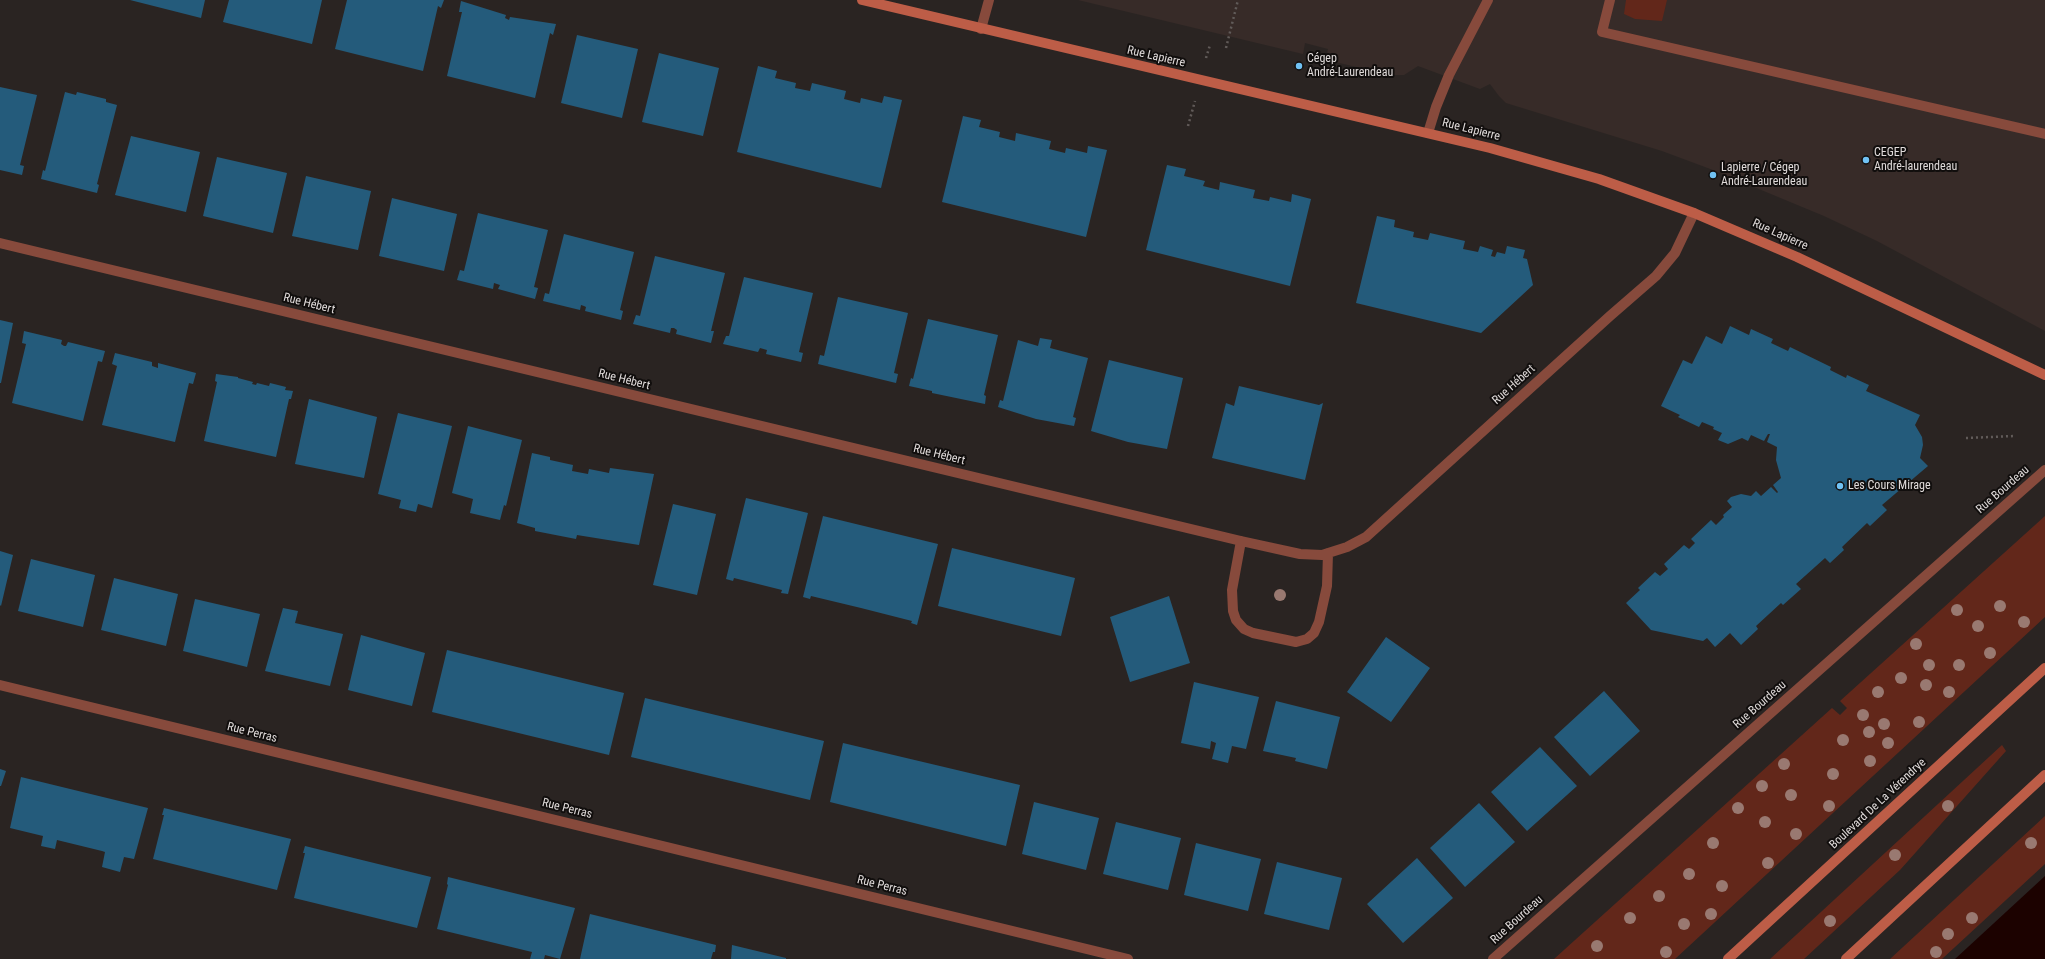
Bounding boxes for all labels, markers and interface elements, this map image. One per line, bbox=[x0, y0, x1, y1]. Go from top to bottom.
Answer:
street label: Rue Lapierre bbox=[1126, 43, 1186, 71]
place label: Cégep André-Laurendeau bbox=[1307, 52, 1393, 80]
marker: Cégep André-Laurendeau bbox=[1294, 61, 1304, 71]
street label: Rue Lapierre bbox=[1441, 116, 1501, 144]
place label: CEGEP André-laurendeau bbox=[1874, 146, 1957, 174]
marker: CEGEP André-laurendeau bbox=[1861, 155, 1871, 165]
place label: Lapierre / Cégep André-Laurendeau bbox=[1721, 161, 1807, 189]
marker: Lapierre / Cégep André-Laurendeau bbox=[1708, 170, 1718, 180]
street label: Rue Lapierre bbox=[1750, 216, 1810, 254]
street label: Rue Hébert bbox=[282, 291, 336, 317]
street label: Rue Hébert bbox=[1490, 362, 1538, 408]
street label: Rue Hébert bbox=[597, 367, 651, 393]
street label: Rue Hébert bbox=[912, 442, 966, 468]
street label: Rue Bourdeau bbox=[1974, 463, 2032, 517]
place label: Les Cours Mirage bbox=[1848, 479, 1931, 493]
marker: Les Cours Mirage bbox=[1835, 481, 1845, 491]
street label: Rue Bourdeau bbox=[1731, 678, 1789, 732]
street label: Rue Perras bbox=[225, 720, 279, 746]
street label: Boulevard De La Vérendrye bbox=[1827, 756, 1929, 852]
street label: Rue Perras bbox=[540, 796, 594, 822]
street label: Rue Perras bbox=[855, 873, 909, 899]
street label: Rue Bourdeau bbox=[1488, 893, 1546, 947]

